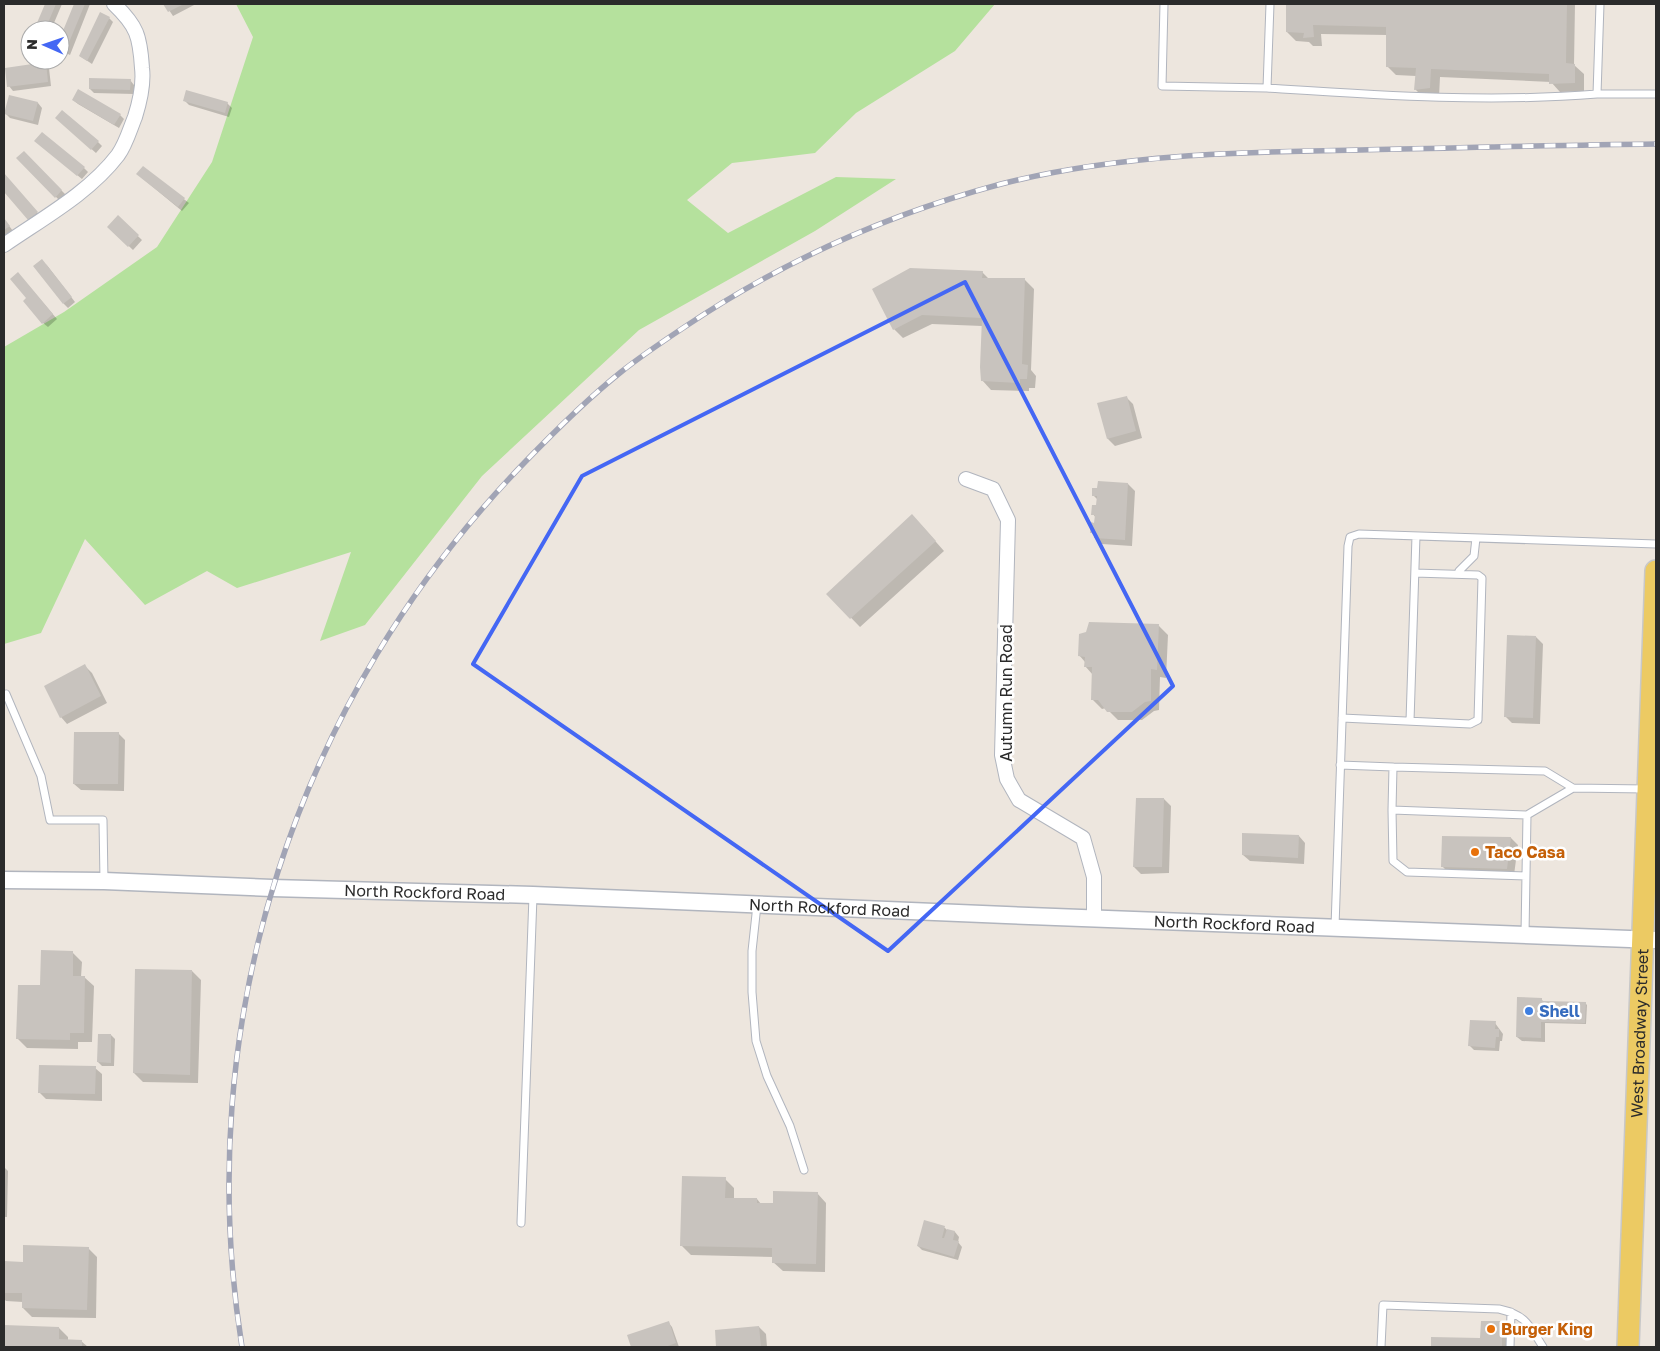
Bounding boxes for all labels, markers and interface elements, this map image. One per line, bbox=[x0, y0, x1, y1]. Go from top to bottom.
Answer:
north arrow bbox=[20, 20, 70, 70]
text: N bbox=[23, 39, 40, 50]
street label: Autumn Run Road bbox=[996, 624, 1016, 762]
place label: Taco Casa bbox=[1485, 842, 1565, 862]
marker: Taco Casa bbox=[1469, 846, 1481, 858]
street label: North Rockford Road bbox=[344, 880, 506, 904]
street label: North Rockford Road bbox=[749, 894, 910, 921]
street label: North Rockford Road bbox=[1153, 911, 1315, 937]
street label: West Broadway Street bbox=[1626, 948, 1652, 1119]
place label: Shell bbox=[1539, 1001, 1580, 1021]
marker: Shell bbox=[1523, 1005, 1535, 1017]
place label: Burger King bbox=[1501, 1319, 1593, 1339]
marker: Burger King bbox=[1485, 1323, 1497, 1335]

